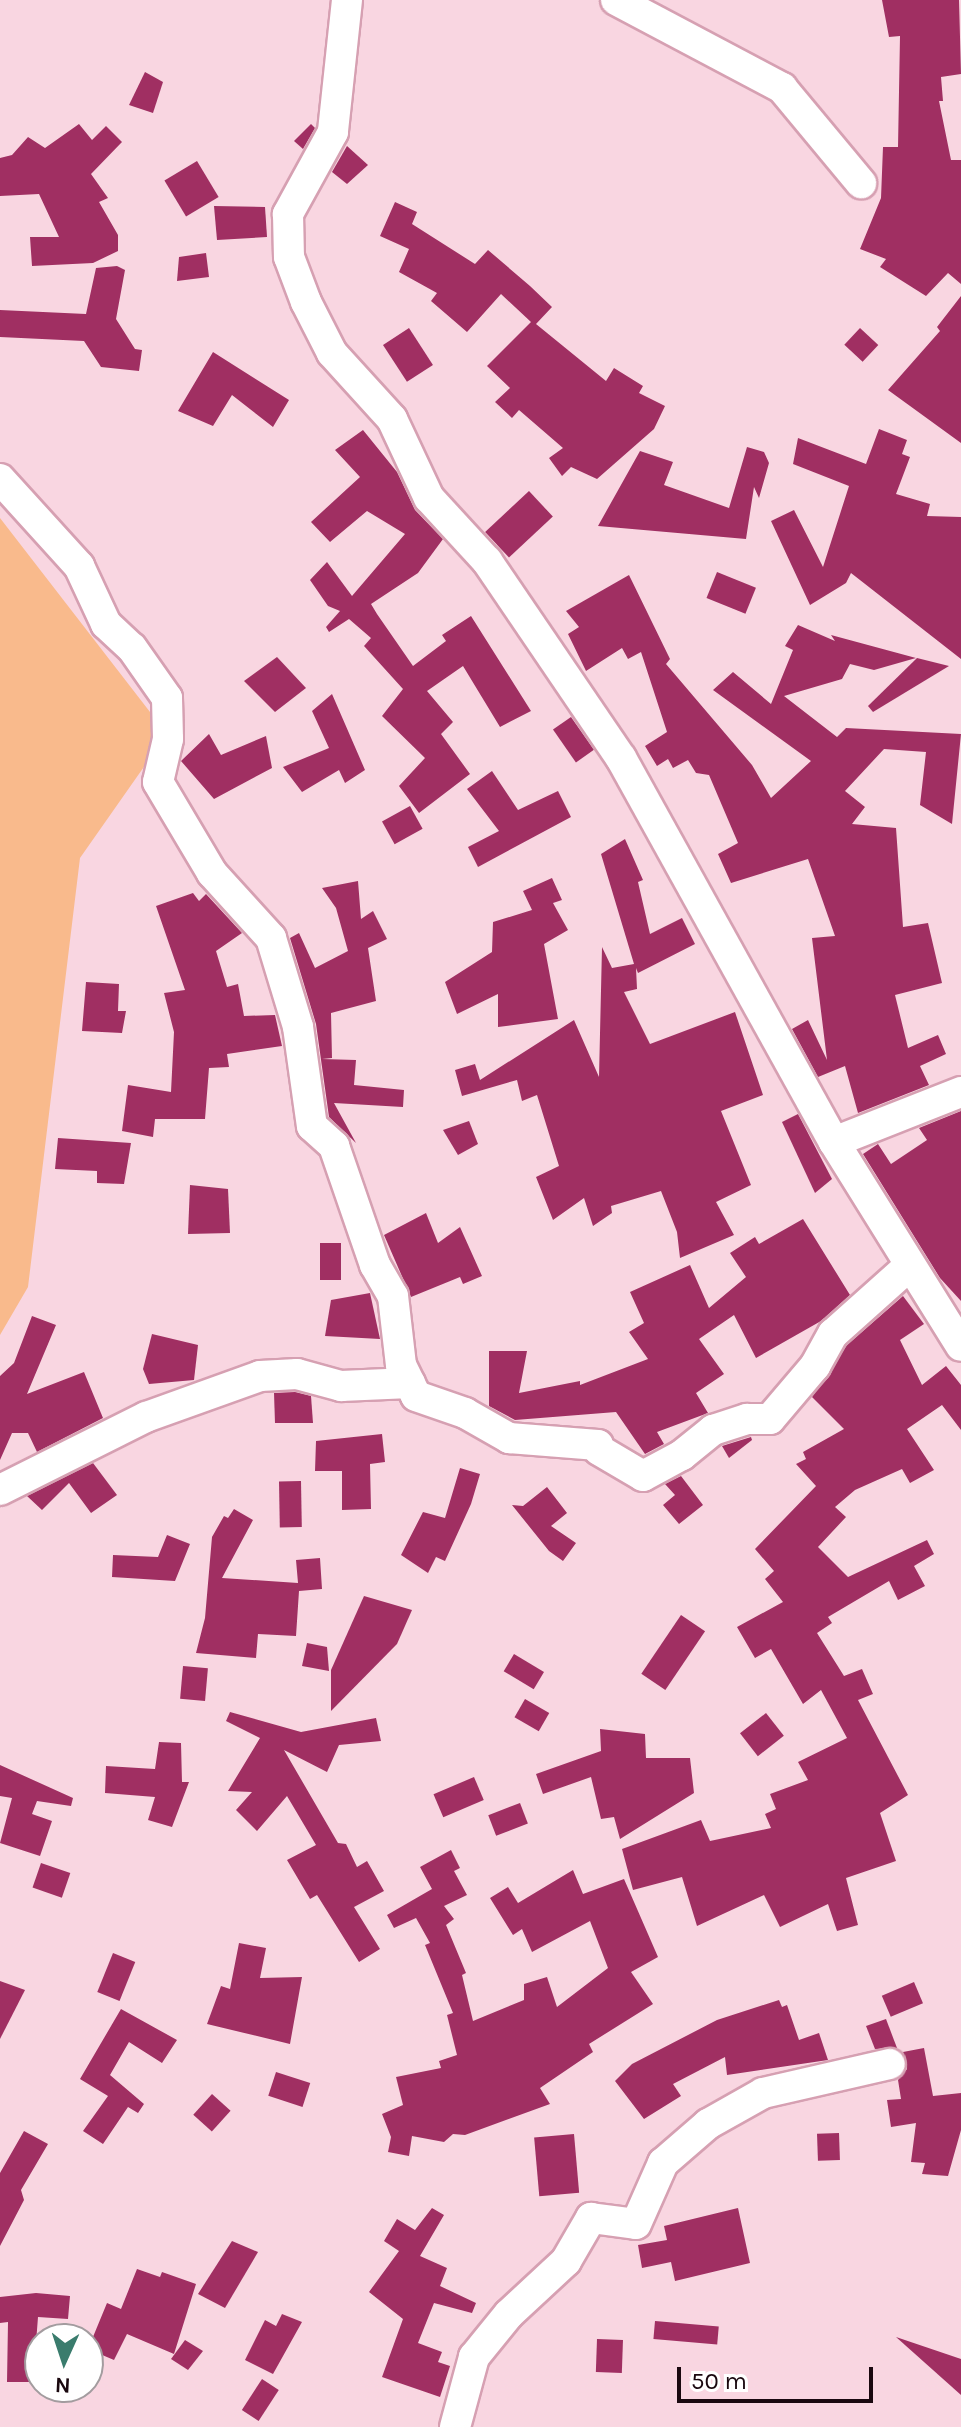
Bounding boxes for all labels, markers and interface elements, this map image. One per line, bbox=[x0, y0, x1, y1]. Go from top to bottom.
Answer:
north arrow bbox=[24, 2323, 104, 2403]
scale bar bbox=[681, 2351, 877, 2401]
text: 50 m bbox=[691, 2367, 747, 2395]
text: N bbox=[54, 2372, 71, 2398]

